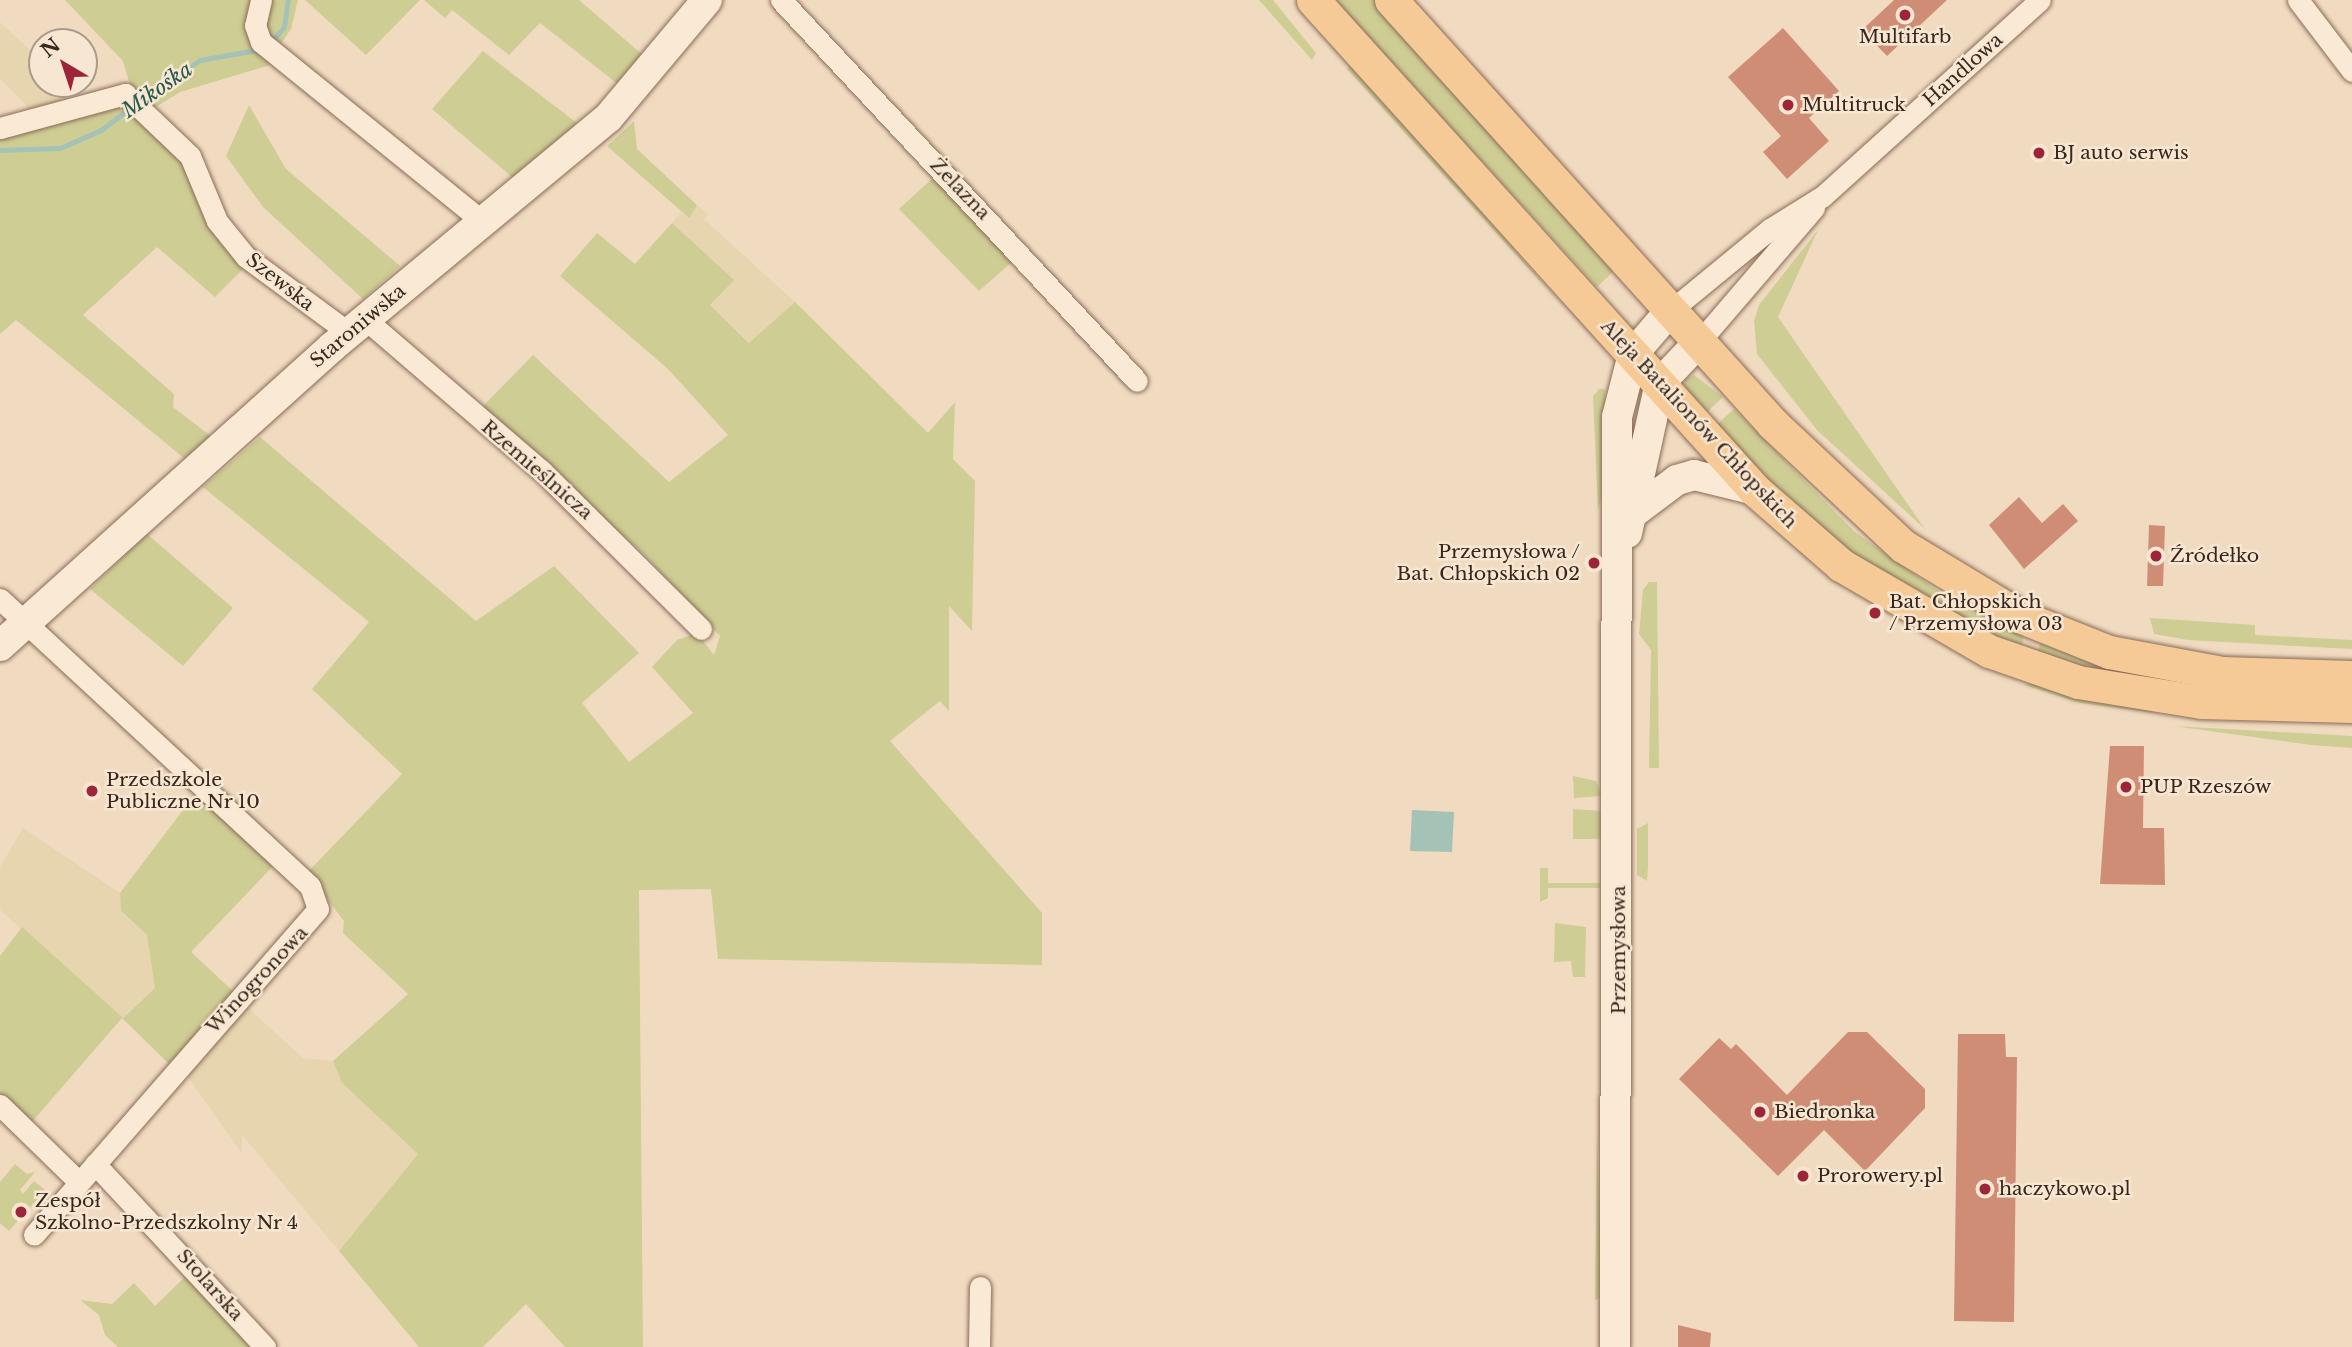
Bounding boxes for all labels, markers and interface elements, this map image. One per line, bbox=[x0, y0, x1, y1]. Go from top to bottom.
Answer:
marker: Multifarb bbox=[1897, 7, 1913, 23]
place label: Multifarb bbox=[1859, 26, 1951, 48]
north arrow bbox=[28, 28, 98, 98]
street label: Handlowa bbox=[1919, 28, 2007, 112]
text: N bbox=[37, 33, 65, 62]
water label: Mikośka bbox=[117, 57, 197, 123]
place label: Multitruck bbox=[1802, 94, 1906, 116]
marker: Multitruck bbox=[1780, 97, 1796, 113]
place label: BJ auto serwis bbox=[2053, 142, 2189, 164]
marker: BJ auto serwis bbox=[2031, 145, 2047, 161]
street label: Żelazna bbox=[925, 154, 995, 224]
street label: Szewska bbox=[241, 248, 319, 316]
street label: Staroniwska bbox=[306, 280, 410, 372]
street label: Aleja Batalionów Chłopskich bbox=[1596, 315, 1802, 533]
street label: Rzemieślnicza bbox=[477, 416, 597, 524]
place label: Przemysłowa / Bat. Chłopskich 02 bbox=[1397, 541, 1580, 585]
place label: Źródełko bbox=[2170, 545, 2259, 567]
marker: Źródełko bbox=[2148, 548, 2164, 564]
marker: Przemysłowa / Bat. Chłopskich 02 bbox=[1586, 555, 1602, 571]
place label: Bat. Chłopskich / Przemysłowa 03 bbox=[1889, 591, 2063, 635]
marker: Bat. Chłopskich / Przemysłowa 03 bbox=[1867, 605, 1883, 621]
place label: Przedszkole Publiczne Nr 10 bbox=[106, 769, 260, 813]
place label: PUP Rzeszów bbox=[2140, 776, 2272, 798]
marker: PUP Rzeszów bbox=[2118, 779, 2134, 795]
marker: Przedszkole Publiczne Nr 10 bbox=[84, 783, 100, 799]
street label: Przemysłowa bbox=[1608, 886, 1630, 1014]
street label: Winogronowa bbox=[201, 922, 313, 1038]
place label: Biedronka bbox=[1774, 1101, 1875, 1123]
marker: Biedronka bbox=[1752, 1104, 1768, 1120]
place label: Prorowery.pl bbox=[1817, 1165, 1943, 1187]
marker: Prorowery.pl bbox=[1795, 1168, 1811, 1184]
place label: haczykowo.pl bbox=[1999, 1178, 2131, 1200]
marker: haczykowo.pl bbox=[1977, 1181, 1993, 1197]
place label: Zespół Szkolno-Przedszkolny Nr 4 bbox=[35, 1190, 299, 1234]
marker: Zespół Szkolno-Przedszkolny Nr 4 bbox=[13, 1204, 29, 1220]
street label: Stolarska bbox=[172, 1245, 248, 1325]

